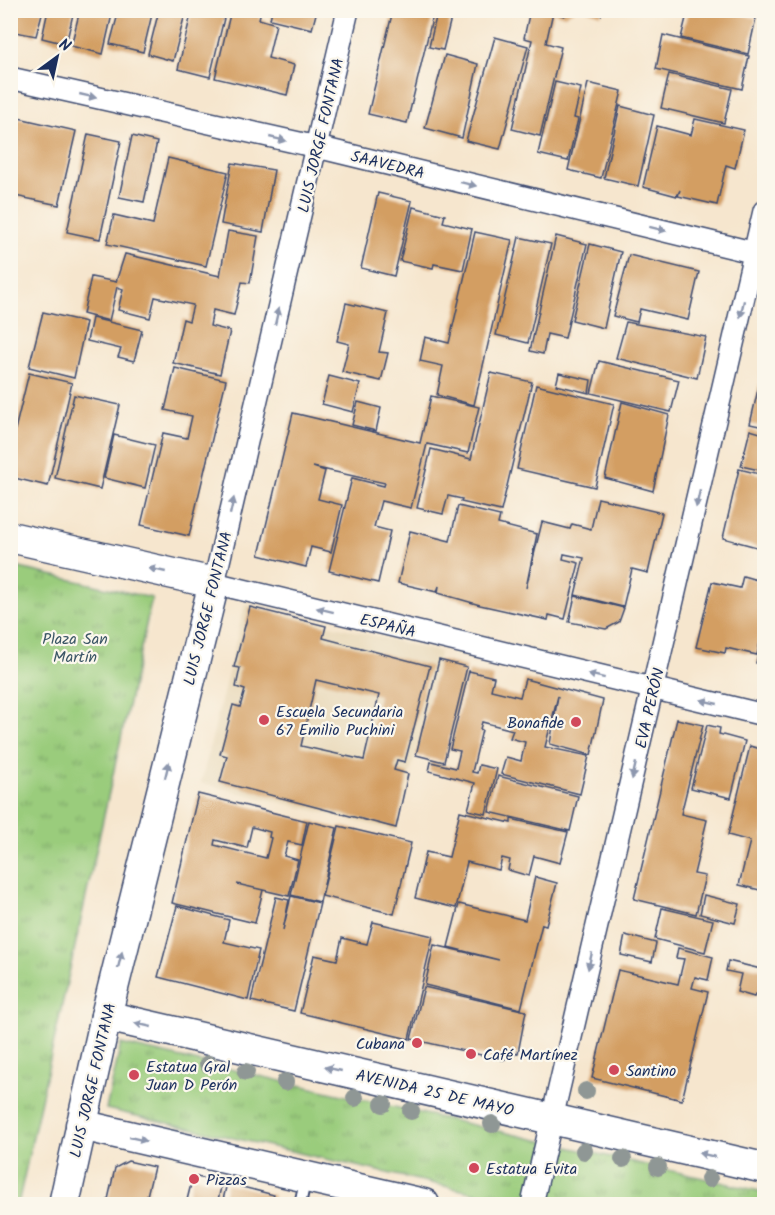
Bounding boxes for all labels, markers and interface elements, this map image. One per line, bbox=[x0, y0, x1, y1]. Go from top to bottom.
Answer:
north arrow bbox=[27, 27, 87, 87]
text: N bbox=[53, 32, 75, 59]
street label: LUIS JORGE FONTANA bbox=[291, 55, 351, 215]
one-way arrow bbox=[79, 91, 97, 101]
one-way arrow bbox=[269, 134, 287, 144]
street label: SAAVEDRA bbox=[348, 144, 427, 187]
one-way arrow bbox=[459, 179, 477, 189]
one-way arrow bbox=[648, 225, 667, 235]
one-way arrow bbox=[737, 300, 746, 319]
one-way arrow bbox=[273, 307, 283, 325]
one-way arrow bbox=[692, 490, 702, 508]
one-way arrow bbox=[228, 497, 238, 515]
street label: LUIS JORGE FONTANA bbox=[177, 528, 240, 688]
one-way arrow bbox=[147, 565, 166, 575]
one-way arrow bbox=[316, 605, 334, 615]
street label: ESPAÑA bbox=[357, 607, 418, 646]
park label: Plaza San Martín bbox=[42, 627, 108, 670]
street label: EVA PERÓN bbox=[629, 665, 672, 751]
one-way arrow bbox=[587, 670, 605, 680]
one-way arrow bbox=[699, 697, 718, 707]
place label: Escuela Secundaria 67 Emilio Puchini bbox=[276, 700, 403, 743]
place label: Bonafide bbox=[507, 711, 564, 736]
marker: Escuela Secundaria 67 Emilio Puchini bbox=[257, 713, 271, 727]
marker: Bonafide bbox=[569, 715, 583, 729]
one-way arrow bbox=[163, 761, 173, 780]
one-way arrow bbox=[629, 761, 638, 780]
one-way arrow bbox=[116, 950, 126, 969]
one-way arrow bbox=[585, 951, 594, 970]
street label: LUIS JORGE FONTANA bbox=[63, 1000, 123, 1160]
one-way arrow bbox=[134, 1020, 153, 1029]
place label: Cubana bbox=[356, 1032, 405, 1057]
marker: Cubana bbox=[410, 1036, 424, 1050]
place label: Café Martínez bbox=[483, 1043, 578, 1068]
marker: Café Martínez bbox=[464, 1047, 478, 1061]
place label: Estatua Gral Juan D Perón bbox=[146, 1055, 237, 1098]
place label: Santino bbox=[626, 1059, 676, 1084]
street label: AVENIDA 25 DE MAYO bbox=[353, 1063, 516, 1124]
marker: Santino bbox=[607, 1063, 621, 1077]
one-way arrow bbox=[324, 1064, 343, 1073]
marker: Estatua Gral Juan D Perón bbox=[127, 1068, 141, 1082]
one-way arrow bbox=[129, 1134, 148, 1144]
one-way arrow bbox=[698, 1150, 717, 1160]
place label: Estatua Evita bbox=[486, 1157, 577, 1182]
marker: Estatua Evita bbox=[467, 1161, 481, 1175]
place label: Pizzas bbox=[206, 1168, 247, 1193]
marker: Pizzas bbox=[187, 1172, 201, 1186]

